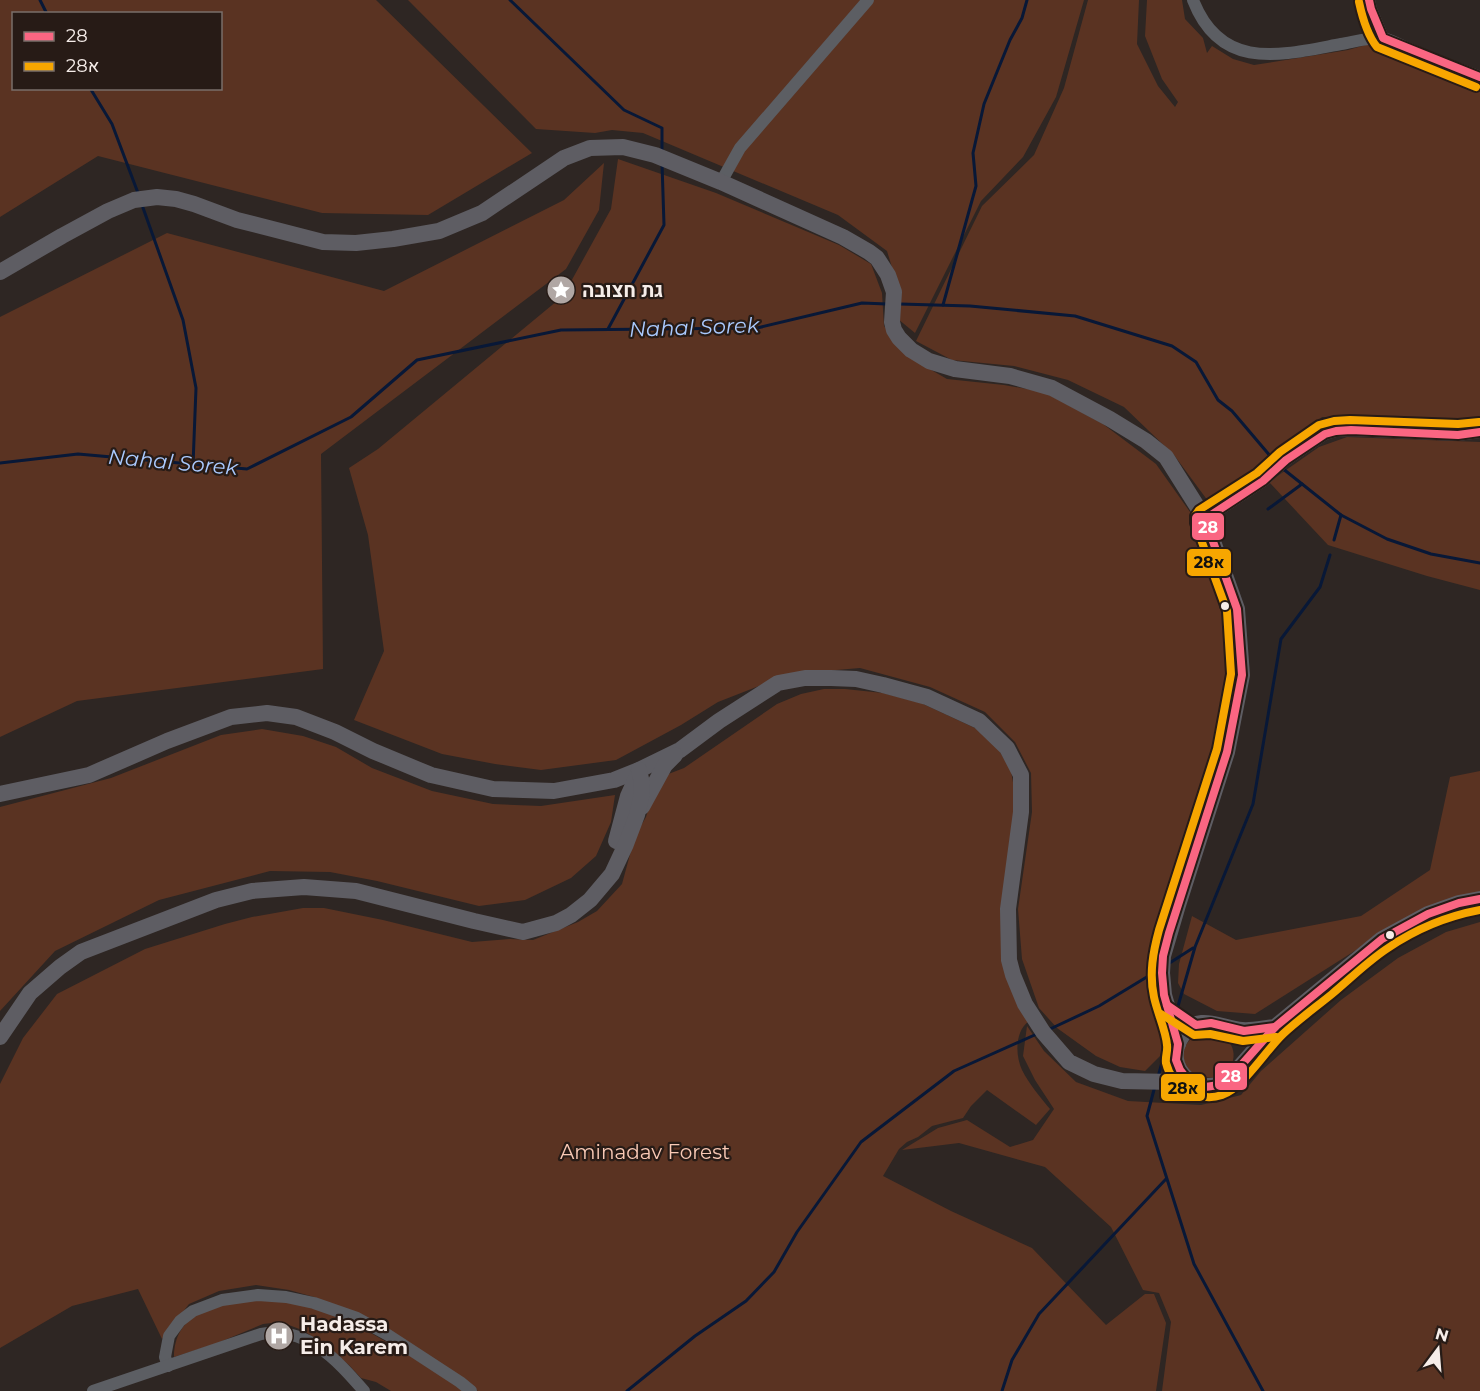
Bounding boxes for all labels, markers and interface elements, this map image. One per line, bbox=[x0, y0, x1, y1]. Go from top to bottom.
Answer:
legend bbox=[12, 12, 222, 90]
text: 28 bbox=[66, 25, 88, 47]
text: 28א bbox=[66, 55, 99, 77]
place icon: גת חצובה bbox=[545, 274, 577, 306]
place label: גת חצובה bbox=[582, 278, 663, 302]
water label: Nahal Sorek bbox=[628, 312, 761, 342]
water label: Nahal Sorek bbox=[107, 444, 241, 480]
line badge: 28 bbox=[1191, 512, 1225, 541]
text: 28 bbox=[1198, 518, 1218, 537]
line badge: 28א bbox=[1186, 548, 1232, 577]
text: 28א bbox=[1194, 553, 1225, 572]
unlabelled marker bbox=[1219, 600, 1231, 612]
unlabelled marker bbox=[1384, 929, 1396, 941]
line badge: 28 bbox=[1214, 1062, 1248, 1091]
text: 28 bbox=[1221, 1067, 1241, 1086]
line badge: 28א bbox=[1160, 1073, 1206, 1102]
text: 28א bbox=[1168, 1079, 1199, 1098]
park label: Aminadav Forest bbox=[560, 1140, 730, 1164]
place label: Hadassa Ein Karem bbox=[300, 1312, 408, 1359]
north arrow bbox=[1408, 1319, 1468, 1379]
hospital icon: Hadassa Ein Karem bbox=[263, 1320, 295, 1352]
text: N bbox=[1433, 1324, 1451, 1346]

